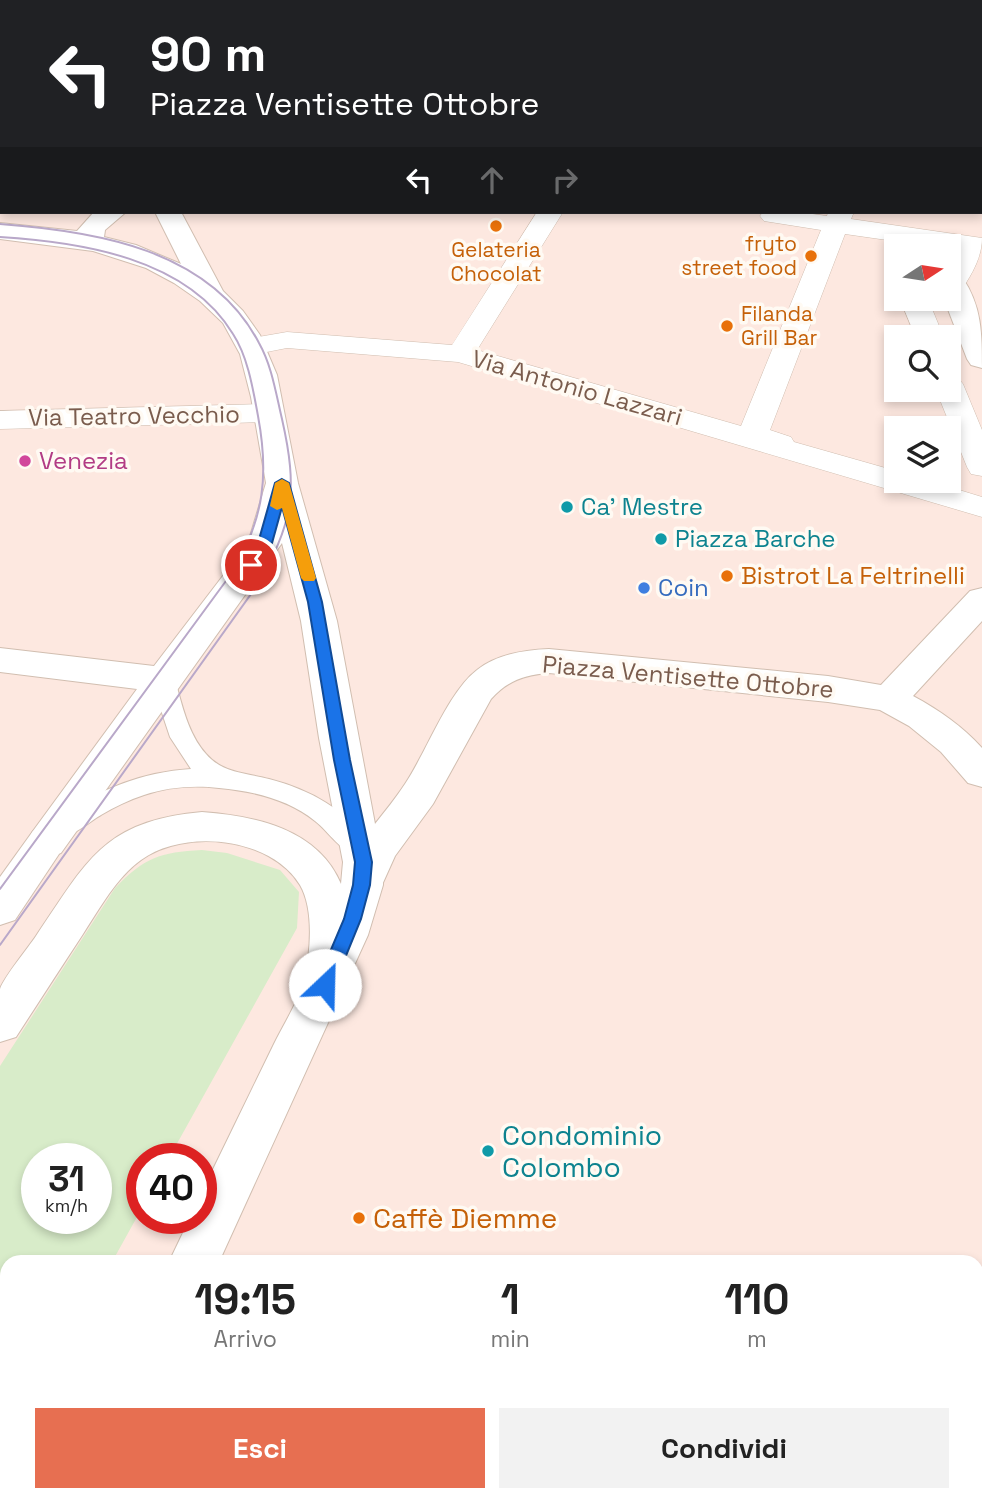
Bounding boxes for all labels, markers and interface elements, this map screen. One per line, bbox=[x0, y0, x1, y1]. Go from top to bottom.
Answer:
text: 90 m bbox=[150, 23, 266, 85]
icon: left bbox=[35, 28, 126, 119]
text: Piazza Ventisette Ottobre bbox=[150, 84, 539, 124]
icon: left bbox=[400, 161, 438, 199]
icon: ahead bbox=[473, 161, 511, 199]
icon: right bbox=[546, 161, 584, 199]
marker: Gelateria Chocolat bbox=[488, 218, 504, 234]
place label: fryto street food bbox=[681, 230, 797, 281]
north arrow bbox=[884, 234, 961, 312]
map controls bbox=[884, 234, 961, 493]
place label: Gelateria Chocolat bbox=[450, 236, 542, 287]
marker: fryto street food bbox=[803, 248, 819, 264]
place label: Filanda Grill Bar bbox=[741, 300, 818, 351]
marker: Filanda Grill Bar bbox=[719, 318, 735, 334]
button: search bbox=[884, 325, 961, 402]
street label: Via Antonio Lazzari bbox=[468, 343, 686, 432]
street label: Via Teatro Vecchio bbox=[28, 398, 240, 433]
button: layers bbox=[884, 416, 961, 493]
place label: Venezia bbox=[39, 445, 128, 476]
marker: Venezia bbox=[17, 453, 33, 469]
place label: Ca' Mestre bbox=[581, 491, 703, 522]
marker: Ca' Mestre bbox=[559, 499, 575, 515]
place label: Piazza Barche bbox=[675, 523, 836, 554]
marker: Piazza Barche bbox=[653, 531, 669, 547]
pin bbox=[221, 535, 281, 595]
icon: arrive bbox=[232, 546, 270, 584]
place label: Bistrot La Feltrinelli bbox=[741, 560, 965, 591]
marker: Bistrot La Feltrinelli bbox=[719, 568, 735, 584]
place label: Coin bbox=[658, 572, 709, 603]
marker: Coin bbox=[636, 580, 652, 596]
street label: Piazza Ventisette Ottobre bbox=[541, 648, 835, 705]
position arrow bbox=[288, 948, 362, 1022]
place label: Condominio Colombo bbox=[502, 1117, 662, 1185]
speed limit sign: 40 bbox=[126, 1143, 217, 1234]
marker: Condominio Colombo bbox=[480, 1143, 496, 1159]
text: 31 bbox=[48, 1157, 85, 1201]
text: km/h bbox=[45, 1194, 88, 1217]
place label: Caffè Diemme bbox=[373, 1200, 557, 1236]
marker: Caffè Diemme bbox=[351, 1210, 367, 1226]
text: 19:15 bbox=[194, 1273, 296, 1326]
text: 1 bbox=[501, 1273, 520, 1326]
text: 110 bbox=[724, 1273, 790, 1326]
text: Arrivo bbox=[213, 1324, 277, 1354]
text: min bbox=[490, 1324, 530, 1354]
text: m bbox=[747, 1324, 767, 1354]
button: Esci bbox=[35, 1408, 485, 1488]
button: Condividi bbox=[499, 1408, 949, 1488]

